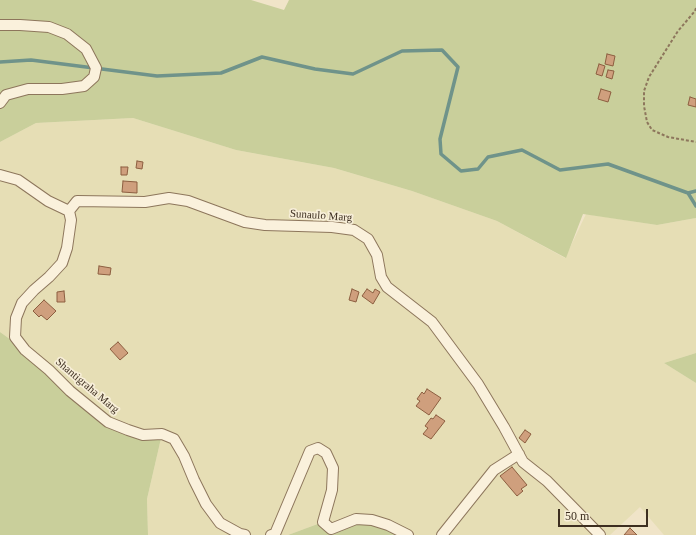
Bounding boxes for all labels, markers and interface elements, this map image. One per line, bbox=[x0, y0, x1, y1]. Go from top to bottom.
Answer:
street label: Sunaulo Marg bbox=[289, 207, 353, 225]
street label: Shantigraha Marg bbox=[53, 356, 121, 416]
scale bar bbox=[560, 501, 650, 527]
text: 50 m bbox=[565, 509, 589, 523]

